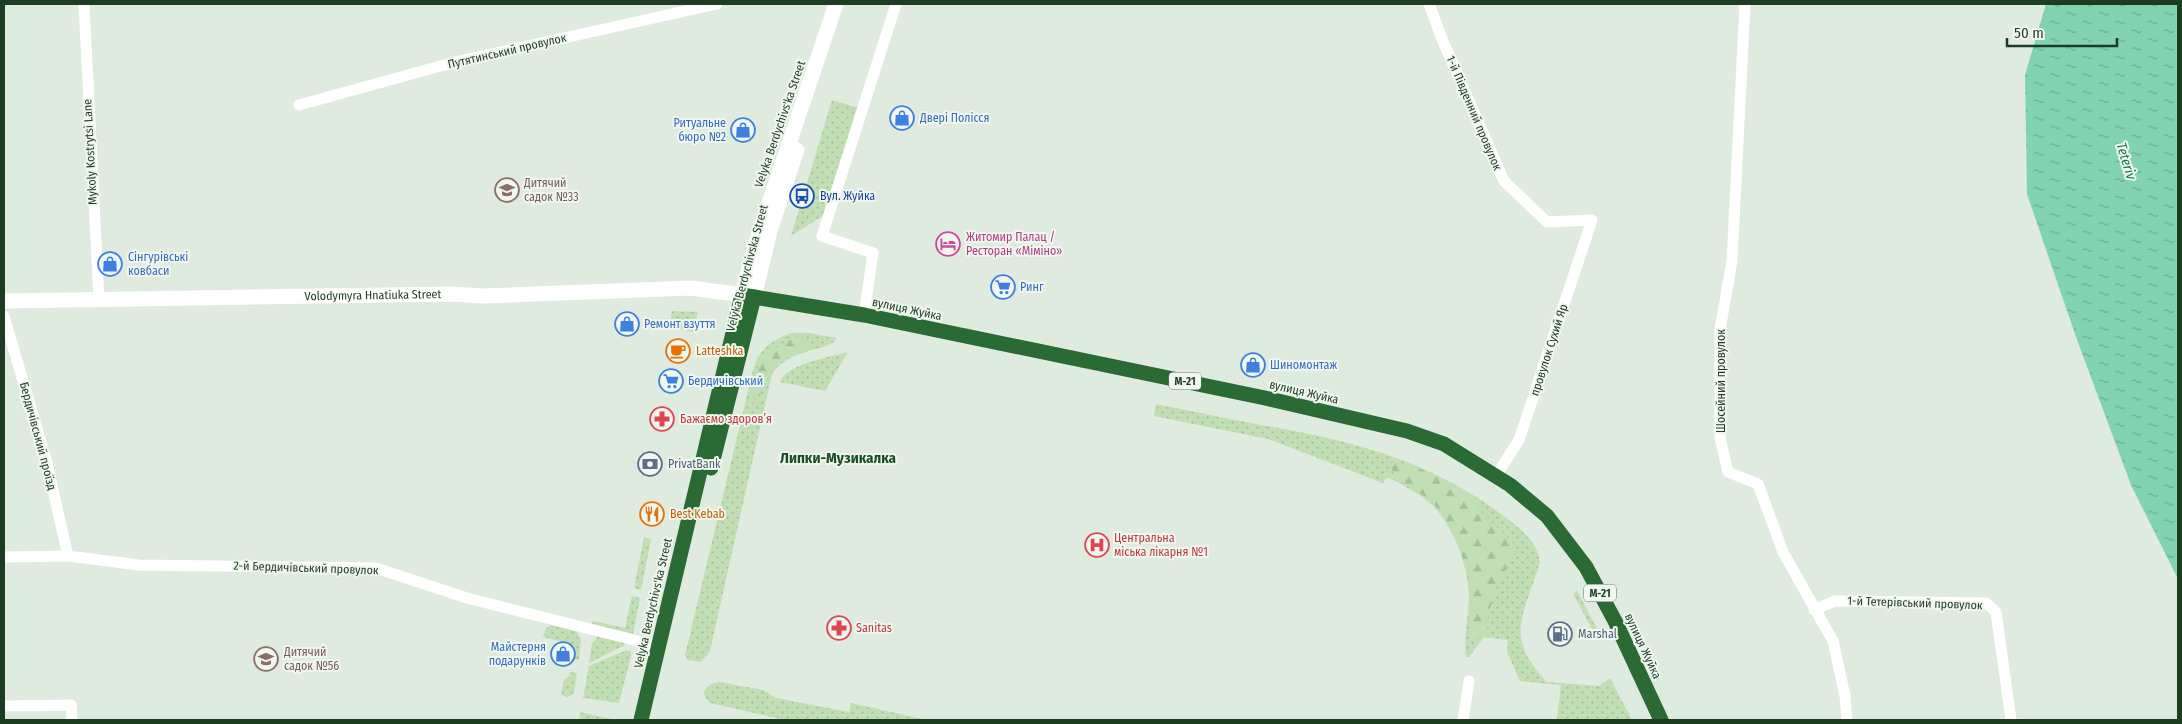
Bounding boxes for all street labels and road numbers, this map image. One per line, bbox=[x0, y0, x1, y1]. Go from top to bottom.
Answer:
street label: Путятинський провулок bbox=[446, 30, 568, 71]
street label: 1-й Південний провулок bbox=[1443, 54, 1505, 173]
street label: Velyka Berdychivs'ka Street bbox=[752, 59, 808, 189]
street label: Mykoly Kostrytsi Lane bbox=[80, 99, 100, 205]
street label: Velyka Berdychivska Street bbox=[723, 203, 771, 333]
street label: Volodymyra Hnatiuka Street bbox=[304, 287, 442, 303]
street label: вулиця Жуйка bbox=[871, 295, 943, 323]
street label: провулок Сухий Яр bbox=[1528, 302, 1570, 398]
street label: Шосейний провулок bbox=[1714, 329, 1728, 433]
road number: М-21 bbox=[1169, 372, 1201, 390]
street label: вулиця Жуйка bbox=[1268, 377, 1340, 407]
street label: Бердичівський проїзд bbox=[17, 380, 59, 492]
street label: Velyka Berdychivs'ka Street bbox=[631, 537, 675, 669]
street label: 2-й Бердичівський провулок bbox=[233, 558, 379, 578]
road number: М-21 bbox=[1584, 584, 1616, 602]
street label: 1-й Тетерівський провулок bbox=[1847, 594, 1983, 612]
street label: вулиця Жуйка bbox=[1622, 611, 1664, 681]

